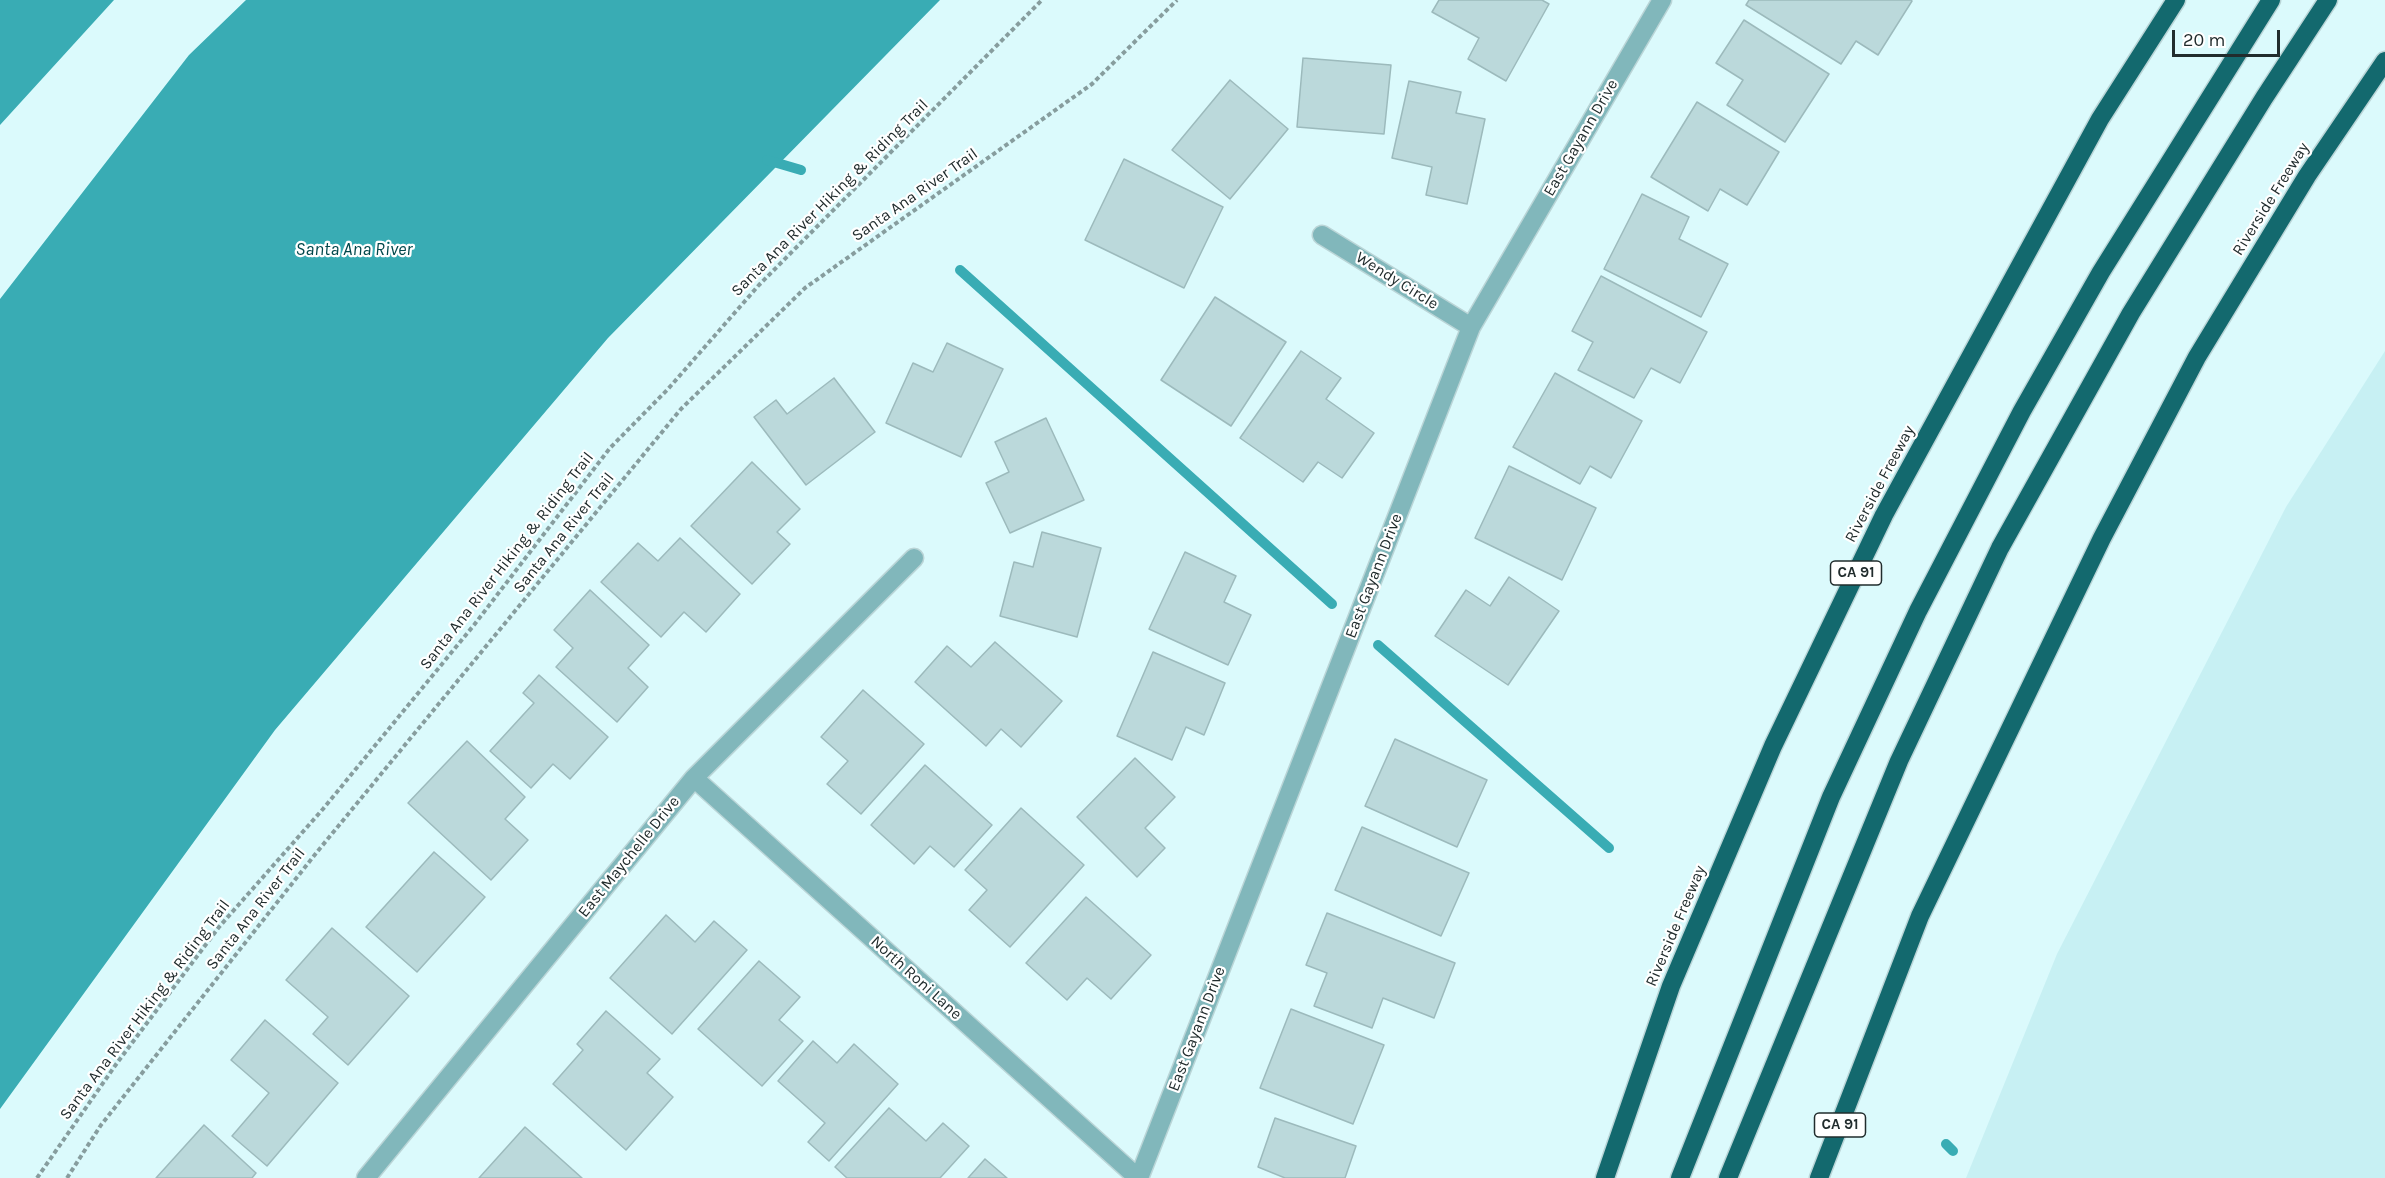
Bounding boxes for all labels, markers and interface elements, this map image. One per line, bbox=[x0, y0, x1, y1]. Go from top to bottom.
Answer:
scale bar bbox=[2175, 18, 2283, 56]
text: 20 m bbox=[2183, 29, 2225, 51]
street label: East Gayann Drive bbox=[1540, 76, 1622, 200]
street label: Santa Ana River Hiking & Riding Trail bbox=[727, 95, 933, 301]
street label: Riverside Freeway bbox=[2228, 139, 2314, 259]
street label: Santa Ana River Trail bbox=[848, 144, 982, 246]
water label: Santa Ana River bbox=[295, 239, 413, 261]
street label: Wendy Circle bbox=[1352, 248, 1442, 314]
street label: Riverside Freeway bbox=[1841, 422, 1919, 546]
street label: Santa Ana River Hiking & Riding Trail bbox=[416, 448, 598, 674]
street label: Santa Ana River Trail bbox=[510, 469, 618, 597]
street label: East Gayann Drive bbox=[1341, 511, 1407, 641]
road number: CA 91 bbox=[1830, 561, 1882, 585]
street label: East Maychelle Drive bbox=[574, 793, 684, 921]
street label: Santa Ana River Trail bbox=[202, 844, 310, 974]
street label: Riverside Freeway bbox=[1642, 863, 1710, 989]
street label: Santa Ana River Hiking & Riding Trail bbox=[56, 896, 234, 1124]
street label: North Roni Lane bbox=[867, 932, 965, 1024]
street label: East Gayann Drive bbox=[1164, 964, 1230, 1094]
road number: CA 91 bbox=[1814, 1113, 1866, 1137]

